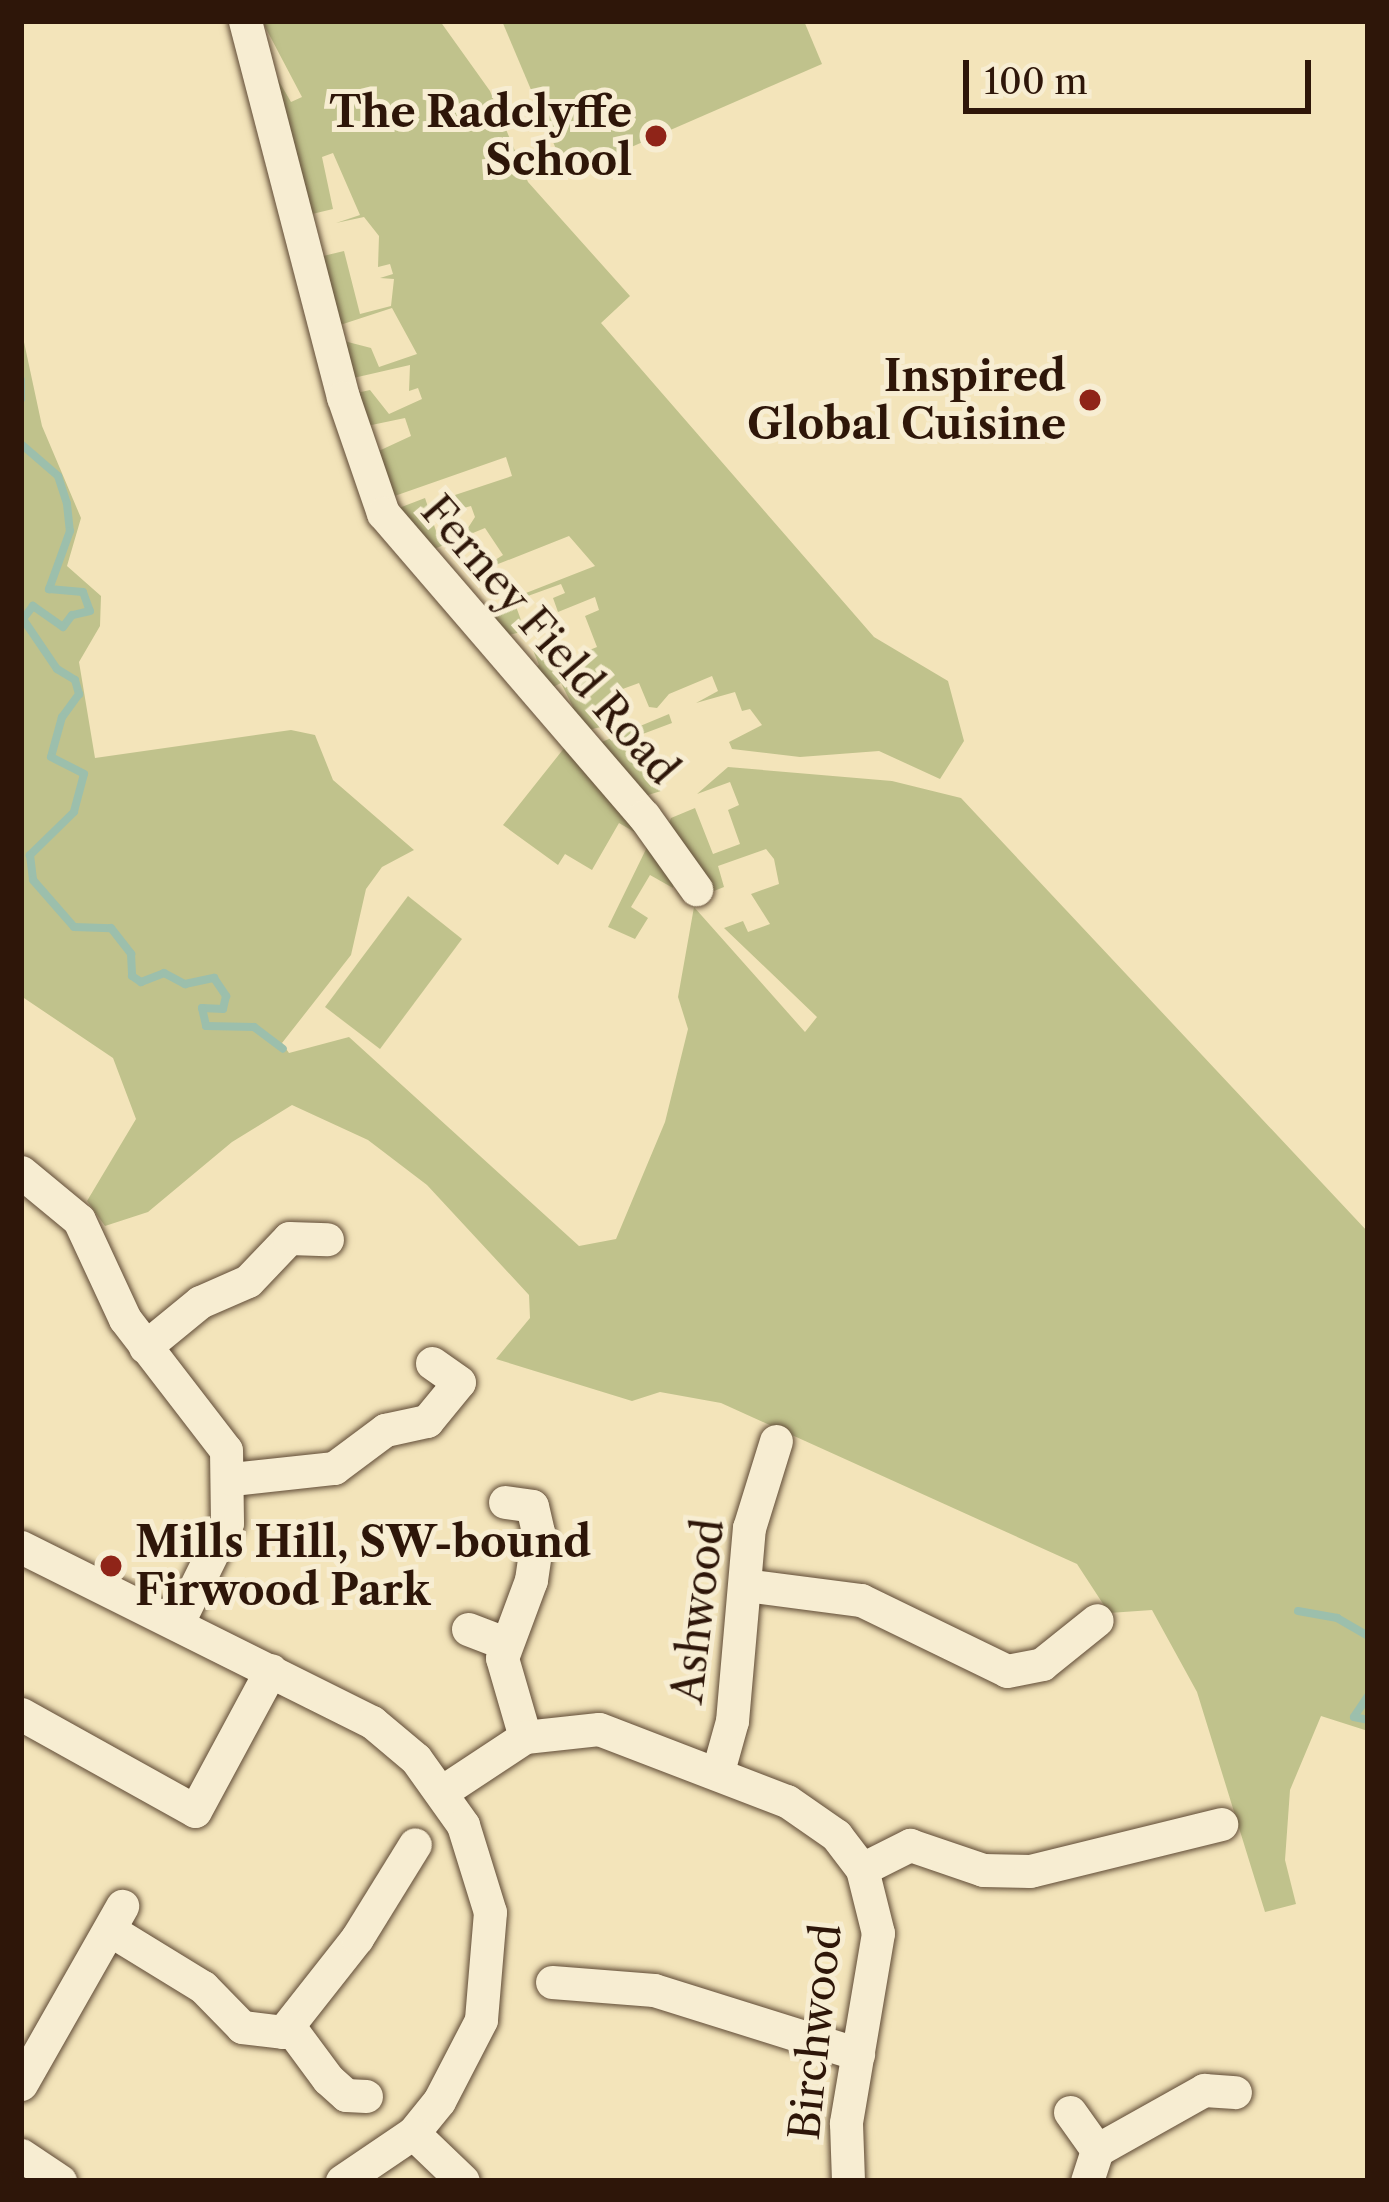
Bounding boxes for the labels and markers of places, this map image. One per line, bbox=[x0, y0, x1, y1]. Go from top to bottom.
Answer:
place label: The Radclyffe School bbox=[329, 87, 632, 186]
marker: The Radclyffe School bbox=[643, 123, 669, 149]
place label: Inspired Global Cuisine bbox=[747, 351, 1066, 449]
marker: Inspired Global Cuisine bbox=[1077, 387, 1103, 413]
place label: Mills Hill, SW-bound Firwood Park bbox=[135, 1517, 591, 1616]
marker: Mills Hill, SW-bound Firwood Park bbox=[98, 1553, 124, 1579]

